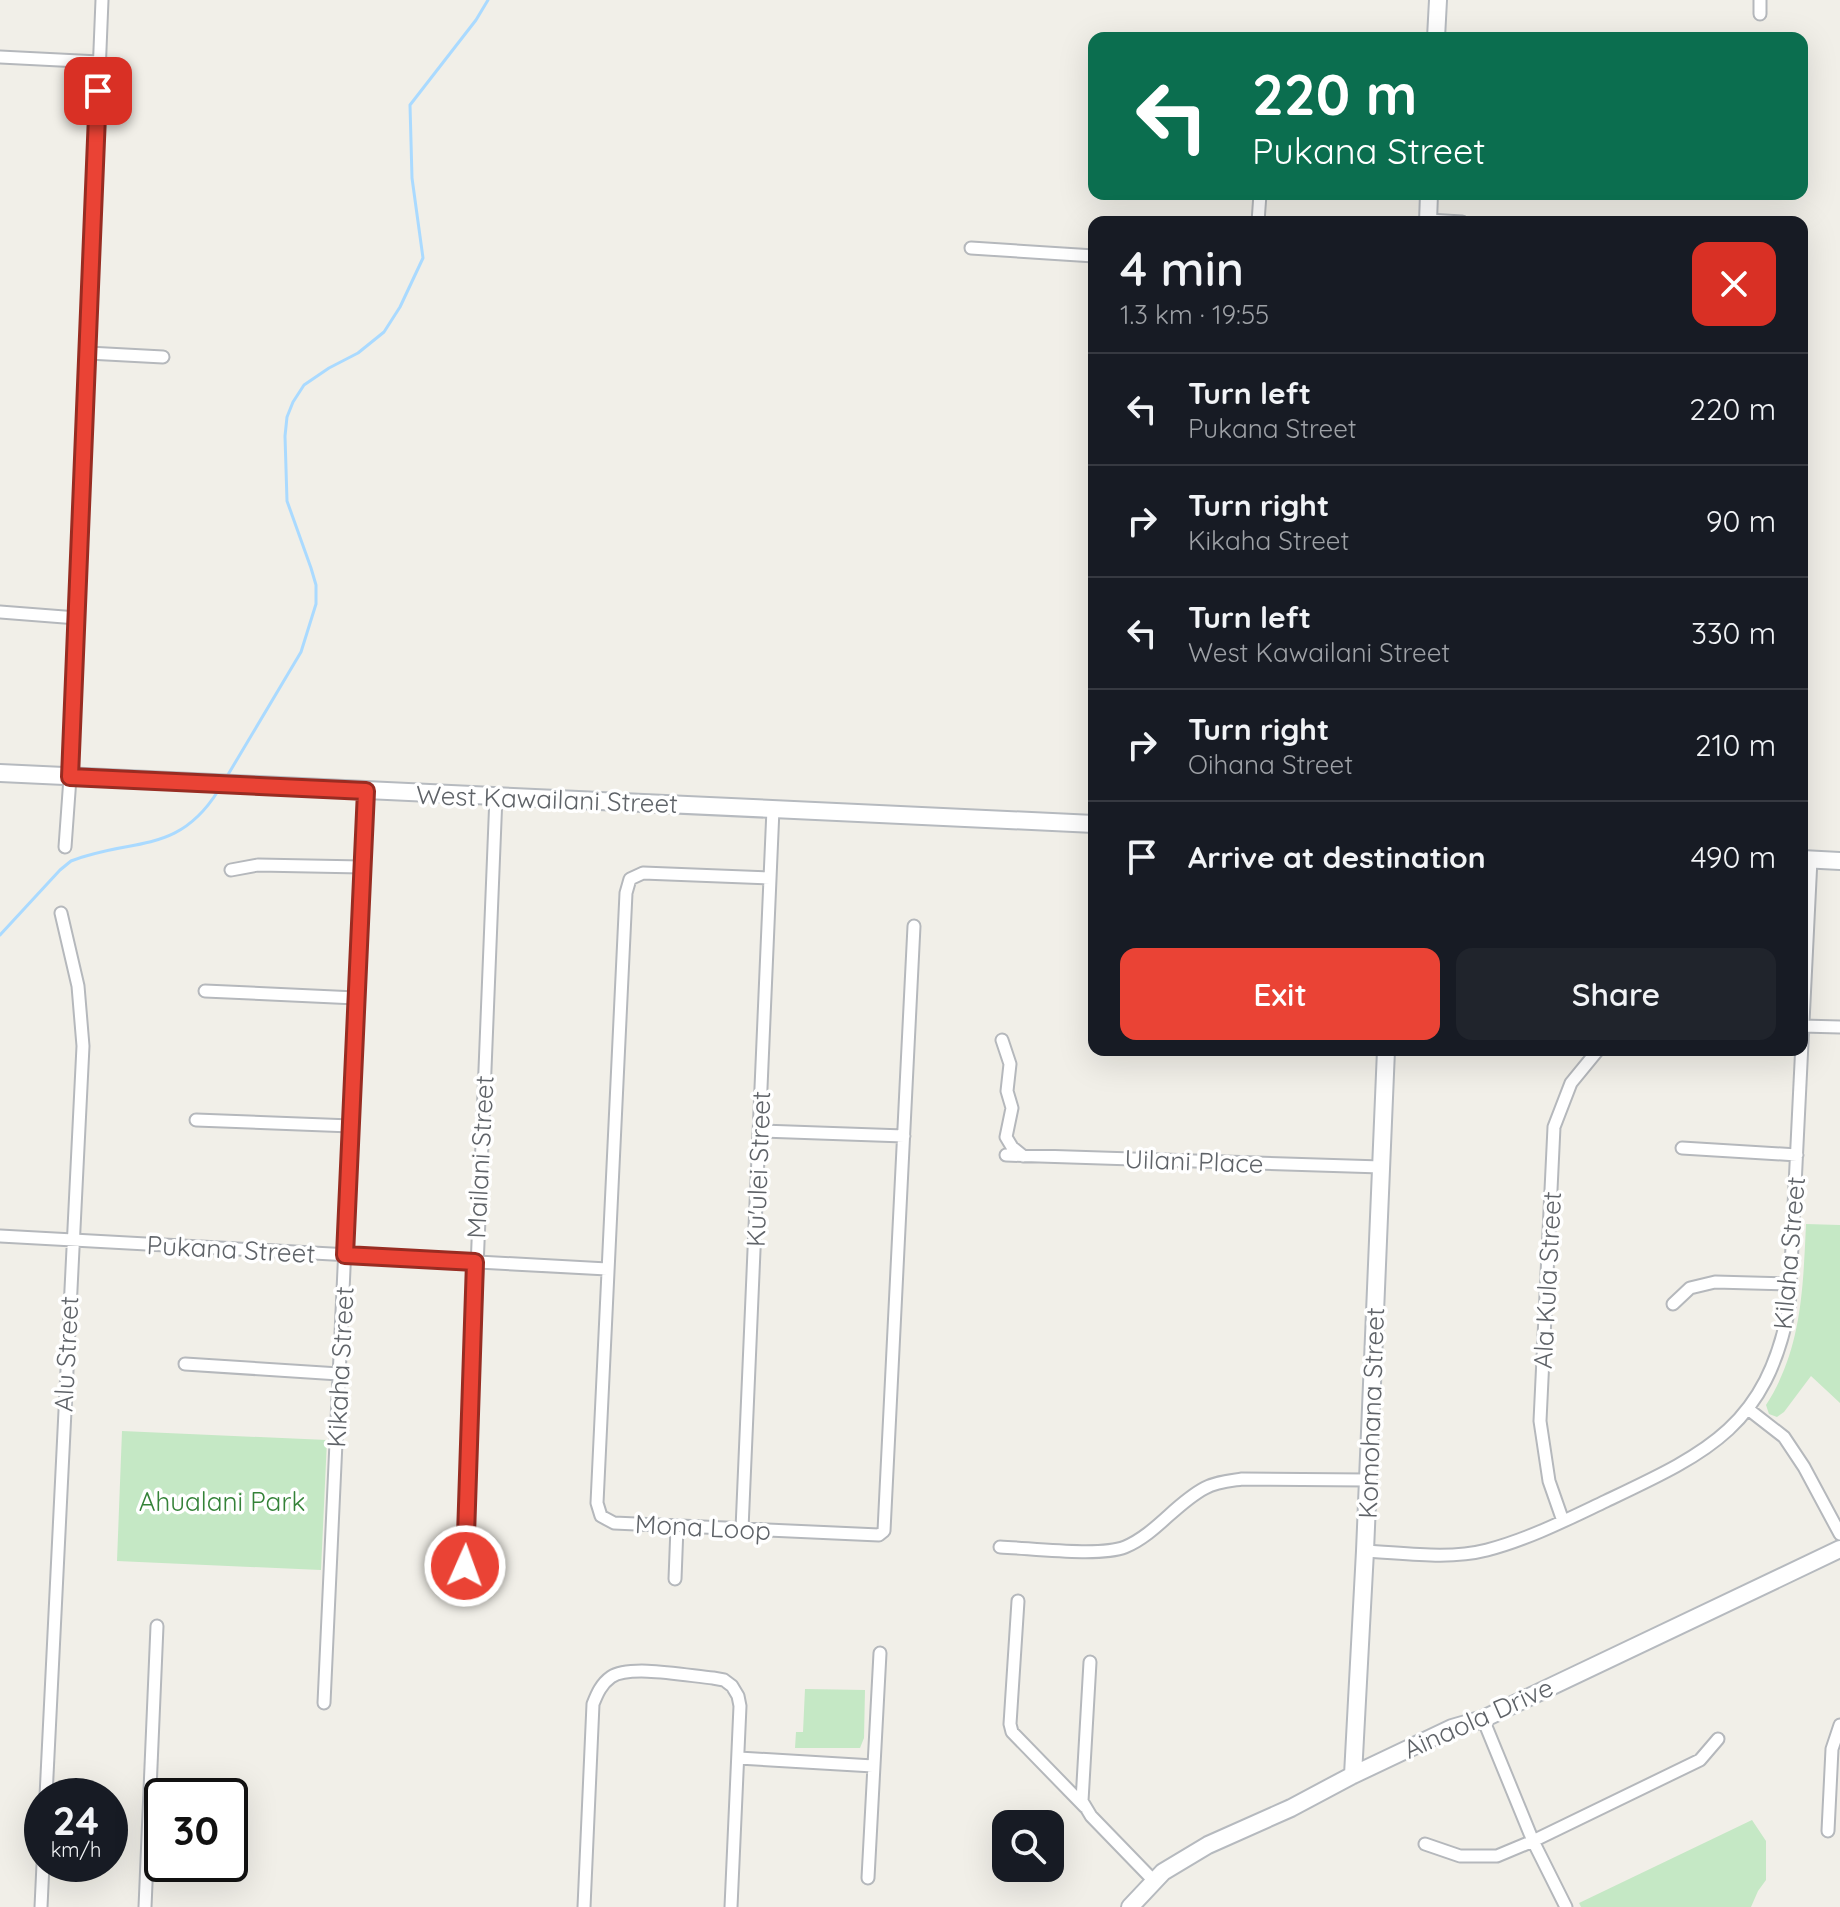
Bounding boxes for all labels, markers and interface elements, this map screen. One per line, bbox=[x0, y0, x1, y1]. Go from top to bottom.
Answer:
pin bbox=[64, 57, 132, 125]
text: 220 m bbox=[1252, 59, 1417, 129]
icon: left bbox=[1120, 64, 1224, 168]
icon: arrive bbox=[76, 69, 120, 113]
text: Pukana Street bbox=[1252, 128, 1486, 173]
text: 4 min bbox=[1120, 238, 1244, 298]
button: close bbox=[1692, 242, 1776, 326]
text: 1.3 km · 19:55 bbox=[1120, 298, 1269, 331]
text: Turn left bbox=[1188, 374, 1311, 412]
icon: left bbox=[1120, 387, 1164, 431]
text: 220 m bbox=[1689, 390, 1776, 428]
text: Pukana Street bbox=[1188, 412, 1357, 445]
text: Turn right bbox=[1188, 486, 1329, 524]
icon: right bbox=[1120, 499, 1164, 543]
text: 90 m bbox=[1706, 502, 1776, 540]
text: Kikaha Street bbox=[1188, 524, 1349, 557]
text: Turn left bbox=[1188, 598, 1311, 636]
icon: left bbox=[1120, 611, 1164, 655]
text: 330 m bbox=[1691, 614, 1776, 652]
text: West Kawailani Street bbox=[1188, 636, 1450, 669]
text: Turn right bbox=[1188, 710, 1329, 748]
icon: right bbox=[1120, 723, 1164, 767]
text: 210 m bbox=[1695, 726, 1776, 764]
text: Oihana Street bbox=[1188, 748, 1353, 781]
street label: West Kawailani Street bbox=[415, 778, 679, 820]
icon: arrive bbox=[1120, 835, 1164, 879]
text: Arrive at destination bbox=[1188, 838, 1486, 876]
text: 490 m bbox=[1691, 838, 1776, 876]
button: Exit bbox=[1120, 948, 1440, 1040]
button: Share bbox=[1456, 948, 1776, 1040]
street label: Mailani Street bbox=[459, 1075, 501, 1239]
street label: Ku'ulei Street bbox=[739, 1090, 777, 1248]
street label: Uilani Place bbox=[1124, 1142, 1264, 1180]
street label: Kilaha Street bbox=[1766, 1175, 1812, 1331]
street label: Ala Kula Street bbox=[1526, 1190, 1568, 1370]
street label: Pukana Street bbox=[146, 1228, 316, 1270]
street label: Kikaha Street bbox=[319, 1286, 361, 1448]
street label: Alu Street bbox=[46, 1295, 86, 1413]
street label: Komohana Street bbox=[1351, 1307, 1391, 1519]
park label: Ahualani Park bbox=[139, 1485, 305, 1518]
street label: Mona Loop bbox=[634, 1507, 772, 1547]
position arrow bbox=[423, 1524, 507, 1608]
street label: Ainaola Drive bbox=[1398, 1670, 1558, 1766]
speed limit sign: 30 bbox=[144, 1778, 248, 1882]
text: 24 bbox=[53, 1795, 99, 1845]
map controls bbox=[992, 1810, 1064, 1882]
button: search bbox=[992, 1810, 1064, 1882]
text: km/h bbox=[51, 1837, 101, 1862]

